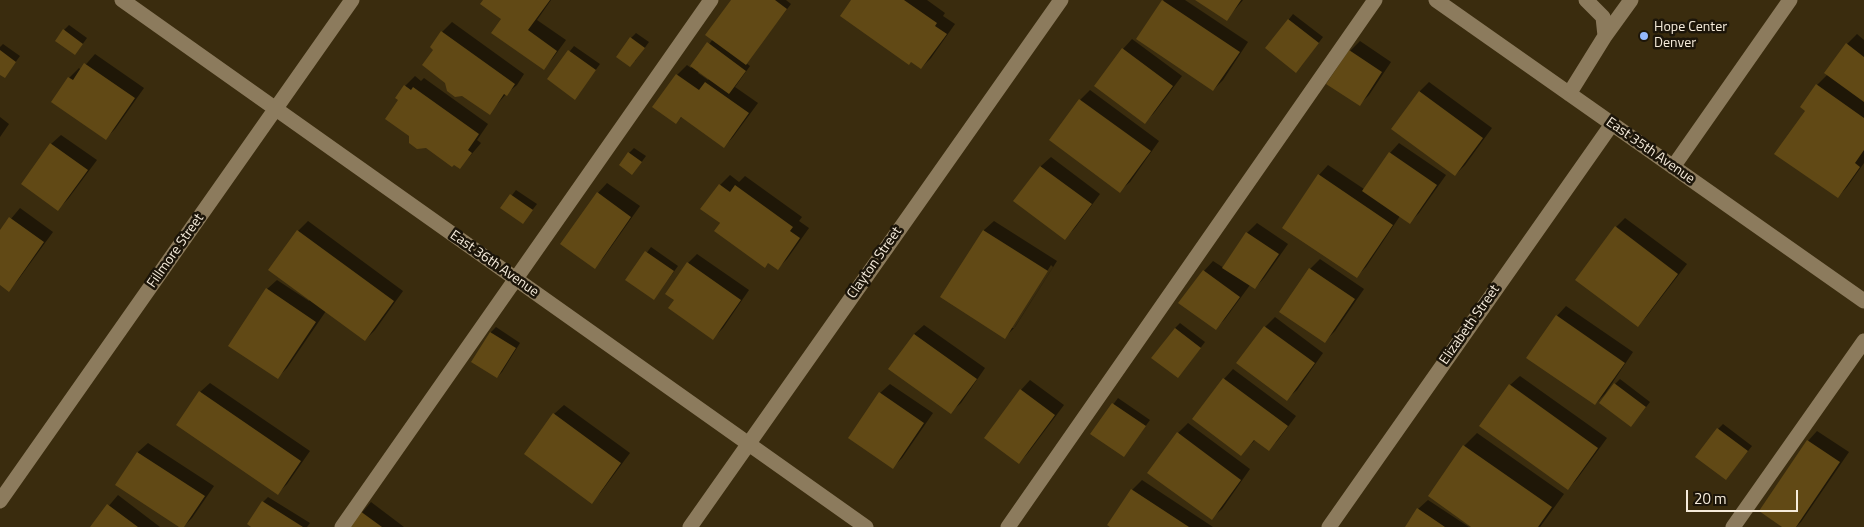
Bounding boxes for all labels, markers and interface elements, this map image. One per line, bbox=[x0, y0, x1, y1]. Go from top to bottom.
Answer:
place label: Hope Center Denver bbox=[1654, 20, 1727, 52]
marker: Hope Center Denver bbox=[1638, 30, 1650, 42]
street label: East 35th Avenue bbox=[1602, 114, 1698, 188]
street label: Fillmore Street bbox=[144, 211, 208, 291]
street label: Clayton Street bbox=[844, 224, 906, 302]
street label: East 36th Avenue bbox=[446, 227, 542, 301]
street label: Elizabeth Street bbox=[1436, 282, 1504, 368]
scale bar bbox=[1689, 480, 1802, 512]
text: 20 m bbox=[1694, 487, 1727, 510]

